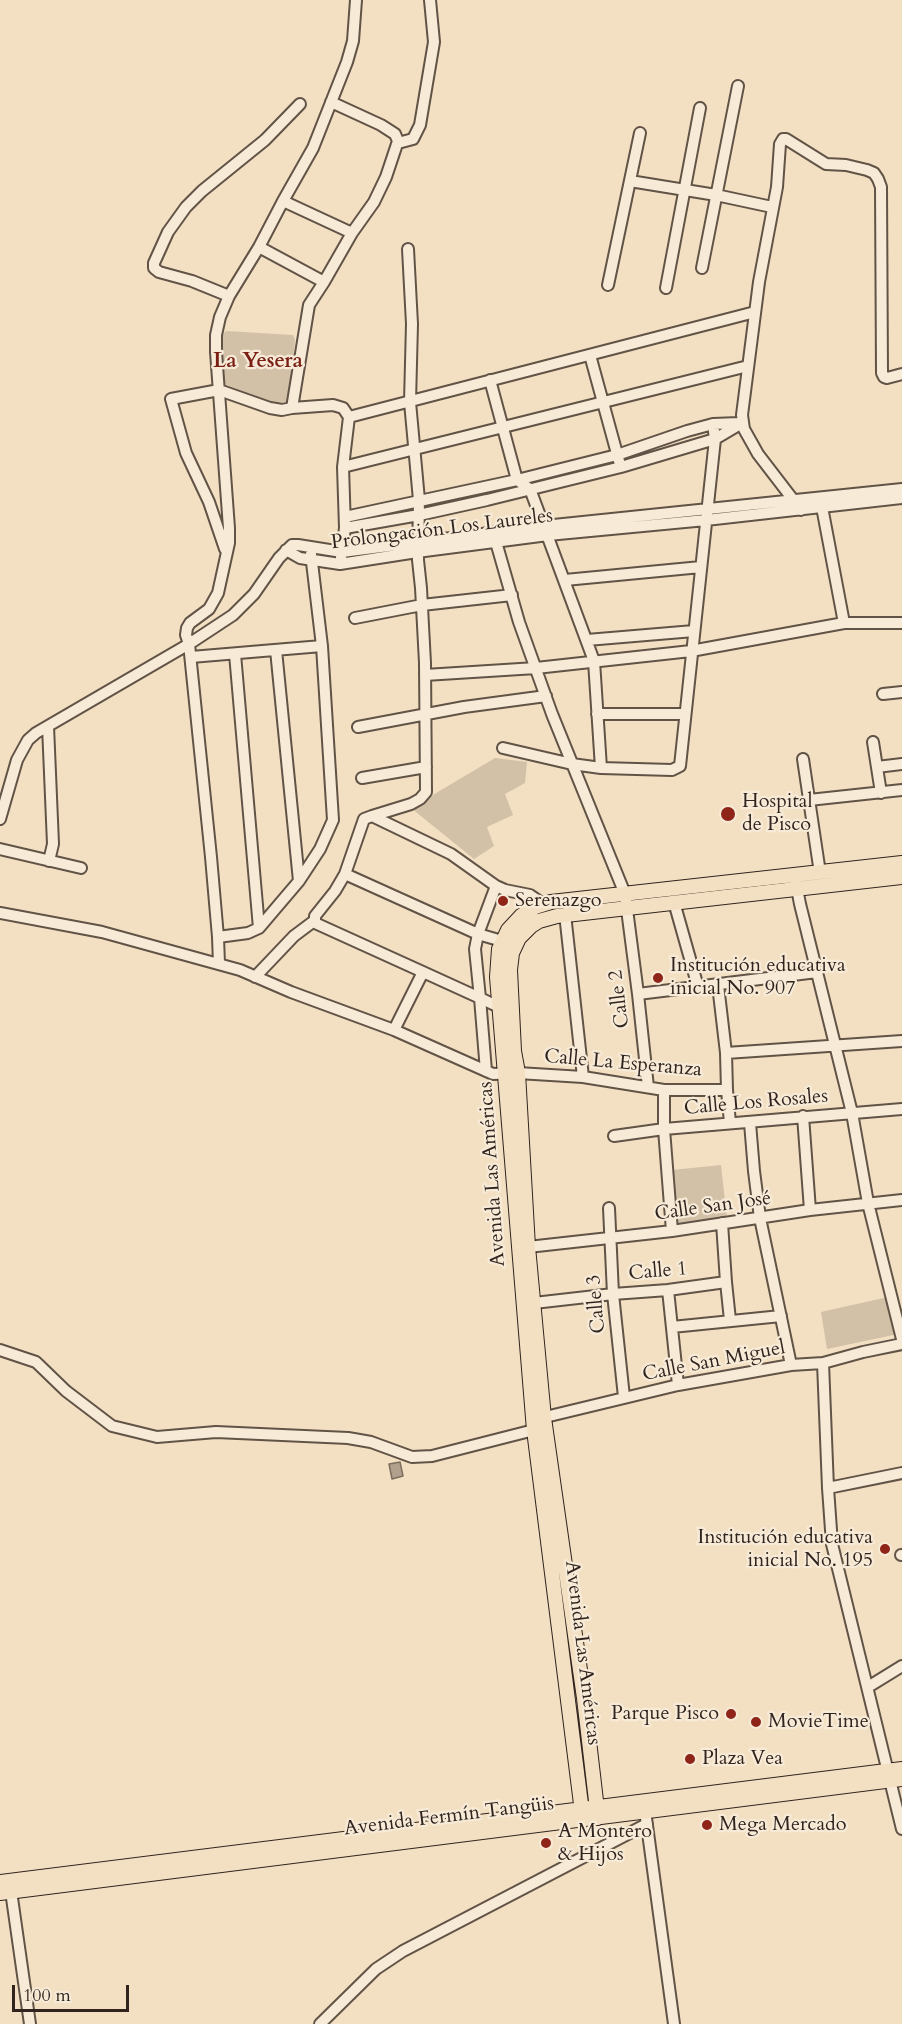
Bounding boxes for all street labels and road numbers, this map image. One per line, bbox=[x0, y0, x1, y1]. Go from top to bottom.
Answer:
street label: Prolongación Los Laureles bbox=[330, 504, 554, 556]
street label: Calle 2 bbox=[605, 968, 635, 1030]
street label: Calle La Esperanza bbox=[543, 1045, 703, 1083]
street label: Avenida Las Américas bbox=[475, 1081, 511, 1267]
street label: Calle Los Rosales bbox=[683, 1085, 829, 1121]
street label: Calle San José bbox=[653, 1187, 773, 1227]
street label: Calle 1 bbox=[628, 1257, 688, 1287]
street label: Calle 3 bbox=[582, 1274, 612, 1334]
street label: Calle San Miguel bbox=[641, 1336, 787, 1388]
street label: Avenida Las Américas bbox=[559, 1559, 605, 1747]
street label: Avenida Fermín Tangüis bbox=[343, 1792, 555, 1842]

